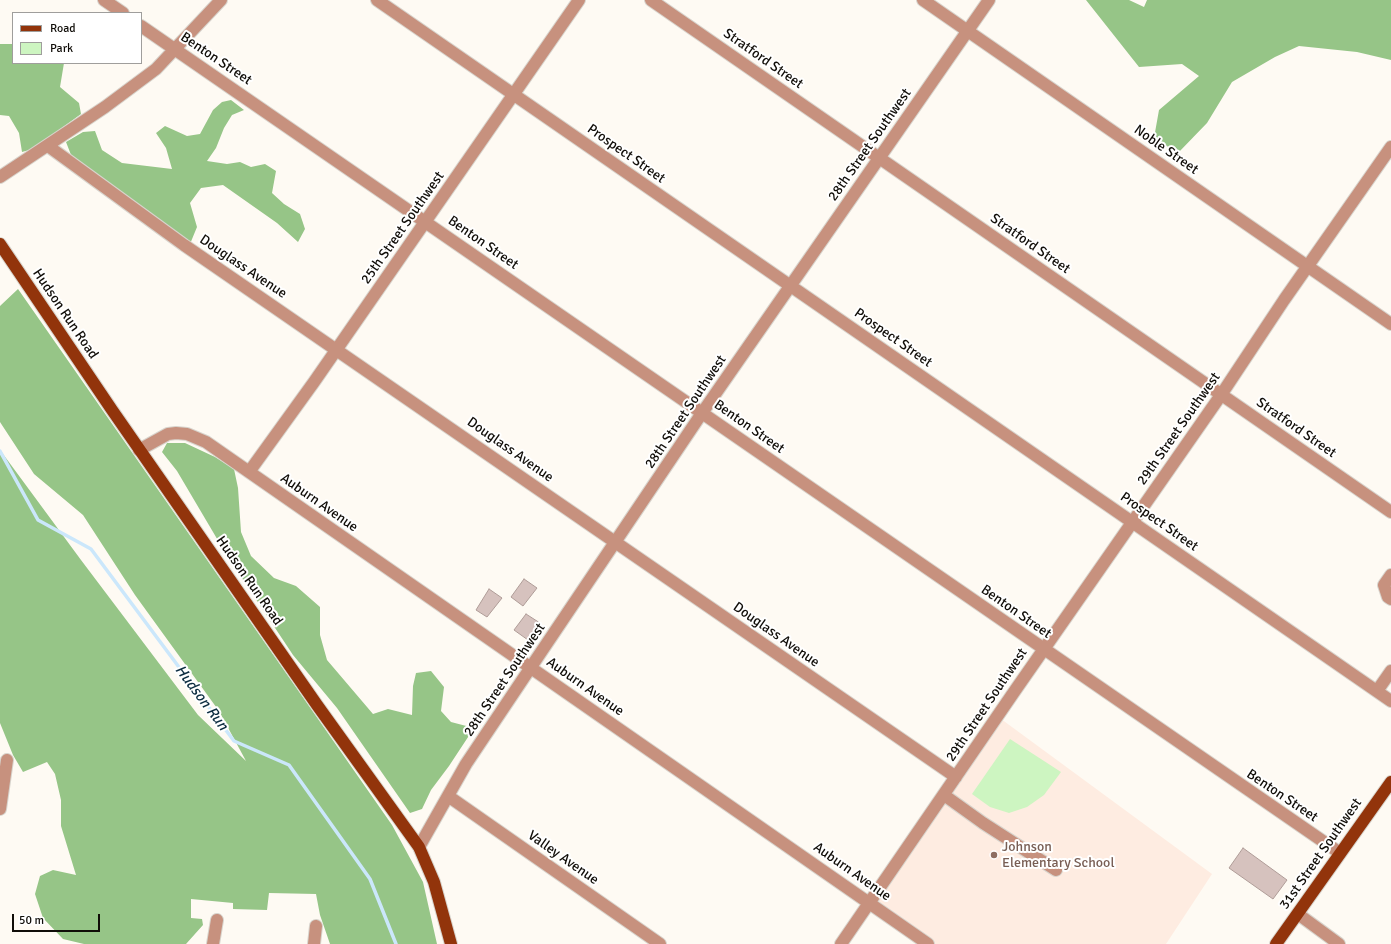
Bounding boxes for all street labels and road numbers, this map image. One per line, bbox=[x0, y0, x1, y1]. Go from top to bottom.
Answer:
street label: Stratford Street bbox=[720, 25, 806, 93]
street label: Benton Street bbox=[177, 29, 255, 89]
street label: 28th Street Southwest bbox=[825, 86, 915, 204]
street label: Prospect Street bbox=[584, 121, 668, 187]
street label: Noble Street bbox=[1131, 122, 1201, 178]
street label: 25th Street Southwest bbox=[358, 169, 448, 287]
street label: Stratford Street bbox=[987, 210, 1073, 278]
street label: Benton Street bbox=[444, 212, 522, 274]
street label: Douglass Avenue bbox=[196, 232, 290, 302]
street label: Hudson Run Road bbox=[29, 266, 101, 362]
street label: Prospect Street bbox=[851, 305, 935, 371]
street label: 28th Street Southwest bbox=[642, 352, 730, 472]
street label: 29th Street Southwest bbox=[1134, 370, 1224, 488]
street label: Stratford Street bbox=[1253, 394, 1339, 462]
street label: Benton Street bbox=[710, 396, 788, 458]
street label: Douglass Avenue bbox=[464, 414, 556, 486]
street label: Auburn Avenue bbox=[277, 470, 361, 536]
street label: Prospect Street bbox=[1117, 489, 1201, 555]
street label: Hudson Run Road bbox=[212, 533, 286, 629]
street label: Benton Street bbox=[977, 581, 1055, 643]
street label: Douglass Avenue bbox=[730, 599, 822, 671]
street label: 28th Street Southwest bbox=[461, 620, 549, 740]
street label: 29th Street Southwest bbox=[943, 645, 1031, 765]
street label: Auburn Avenue bbox=[543, 654, 627, 720]
street label: Benton Street bbox=[1243, 766, 1321, 826]
street label: 31st Street Southwest bbox=[1276, 795, 1366, 913]
street label: Valley Avenue bbox=[524, 827, 602, 889]
street label: Auburn Avenue bbox=[810, 839, 894, 905]

